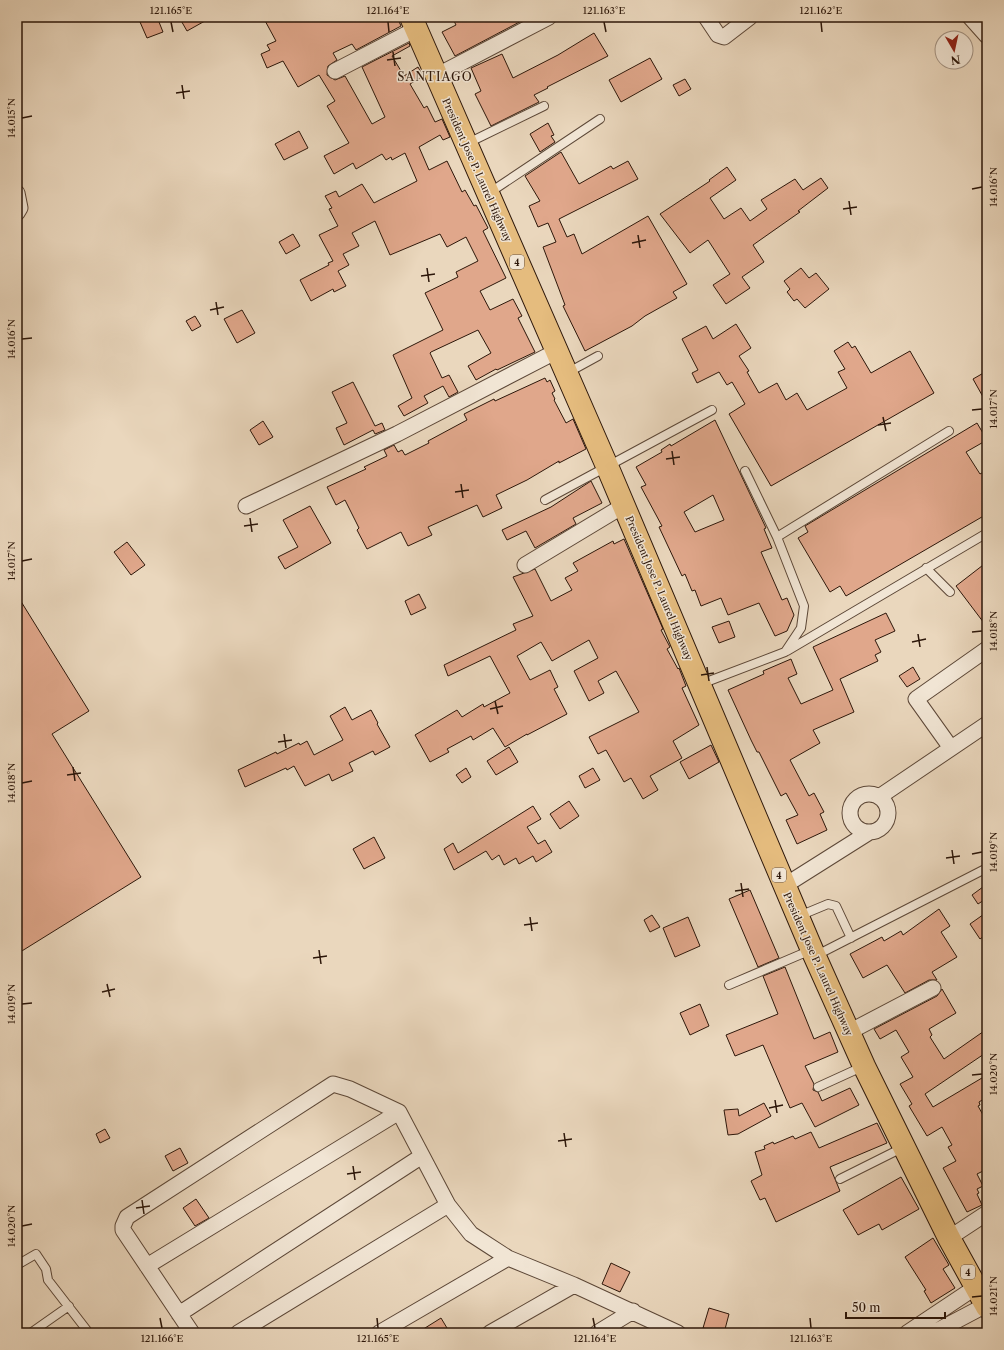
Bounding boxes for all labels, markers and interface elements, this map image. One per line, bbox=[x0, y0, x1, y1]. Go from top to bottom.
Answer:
text: 121.165°E bbox=[150, 4, 192, 17]
text: 121.164°E bbox=[367, 4, 409, 17]
text: 121.163°E bbox=[583, 4, 625, 17]
text: 121.162°E bbox=[800, 4, 843, 17]
north arrow bbox=[934, 30, 974, 70]
text: N bbox=[949, 52, 961, 68]
district label: SANTIAGO bbox=[397, 69, 473, 84]
street label: President Jose P. Laurel Highway bbox=[439, 96, 515, 244]
text: 14.015°N bbox=[5, 98, 18, 138]
text: 14.016°N bbox=[987, 167, 1000, 207]
road number: 4 bbox=[510, 255, 524, 269]
text: 14.016°N bbox=[5, 319, 18, 359]
text: 14.017°N bbox=[987, 389, 1000, 429]
street label: President Jose P. Laurel Highway bbox=[623, 514, 696, 663]
text: 14.017°N bbox=[5, 541, 18, 581]
text: 14.018°N bbox=[987, 611, 1000, 651]
text: 14.018°N bbox=[5, 763, 18, 803]
text: 14.019°N bbox=[987, 832, 1000, 872]
road number: 4 bbox=[772, 868, 786, 882]
street label: President Jose P. Laurel Highway bbox=[780, 890, 856, 1038]
text: 14.019°N bbox=[5, 984, 18, 1024]
text: 14.020°N bbox=[987, 1053, 1000, 1095]
text: 14.020°N bbox=[5, 1205, 18, 1247]
road number: 4 bbox=[961, 1265, 975, 1279]
text: 14.021°N bbox=[987, 1276, 1000, 1316]
scale bar bbox=[846, 1294, 945, 1320]
text: 50 m bbox=[852, 1300, 881, 1315]
text: 121.166°E bbox=[141, 1332, 183, 1345]
text: 121.165°E bbox=[357, 1332, 399, 1345]
text: 121.164°E bbox=[574, 1332, 616, 1345]
text: 121.163°E bbox=[790, 1332, 832, 1345]

